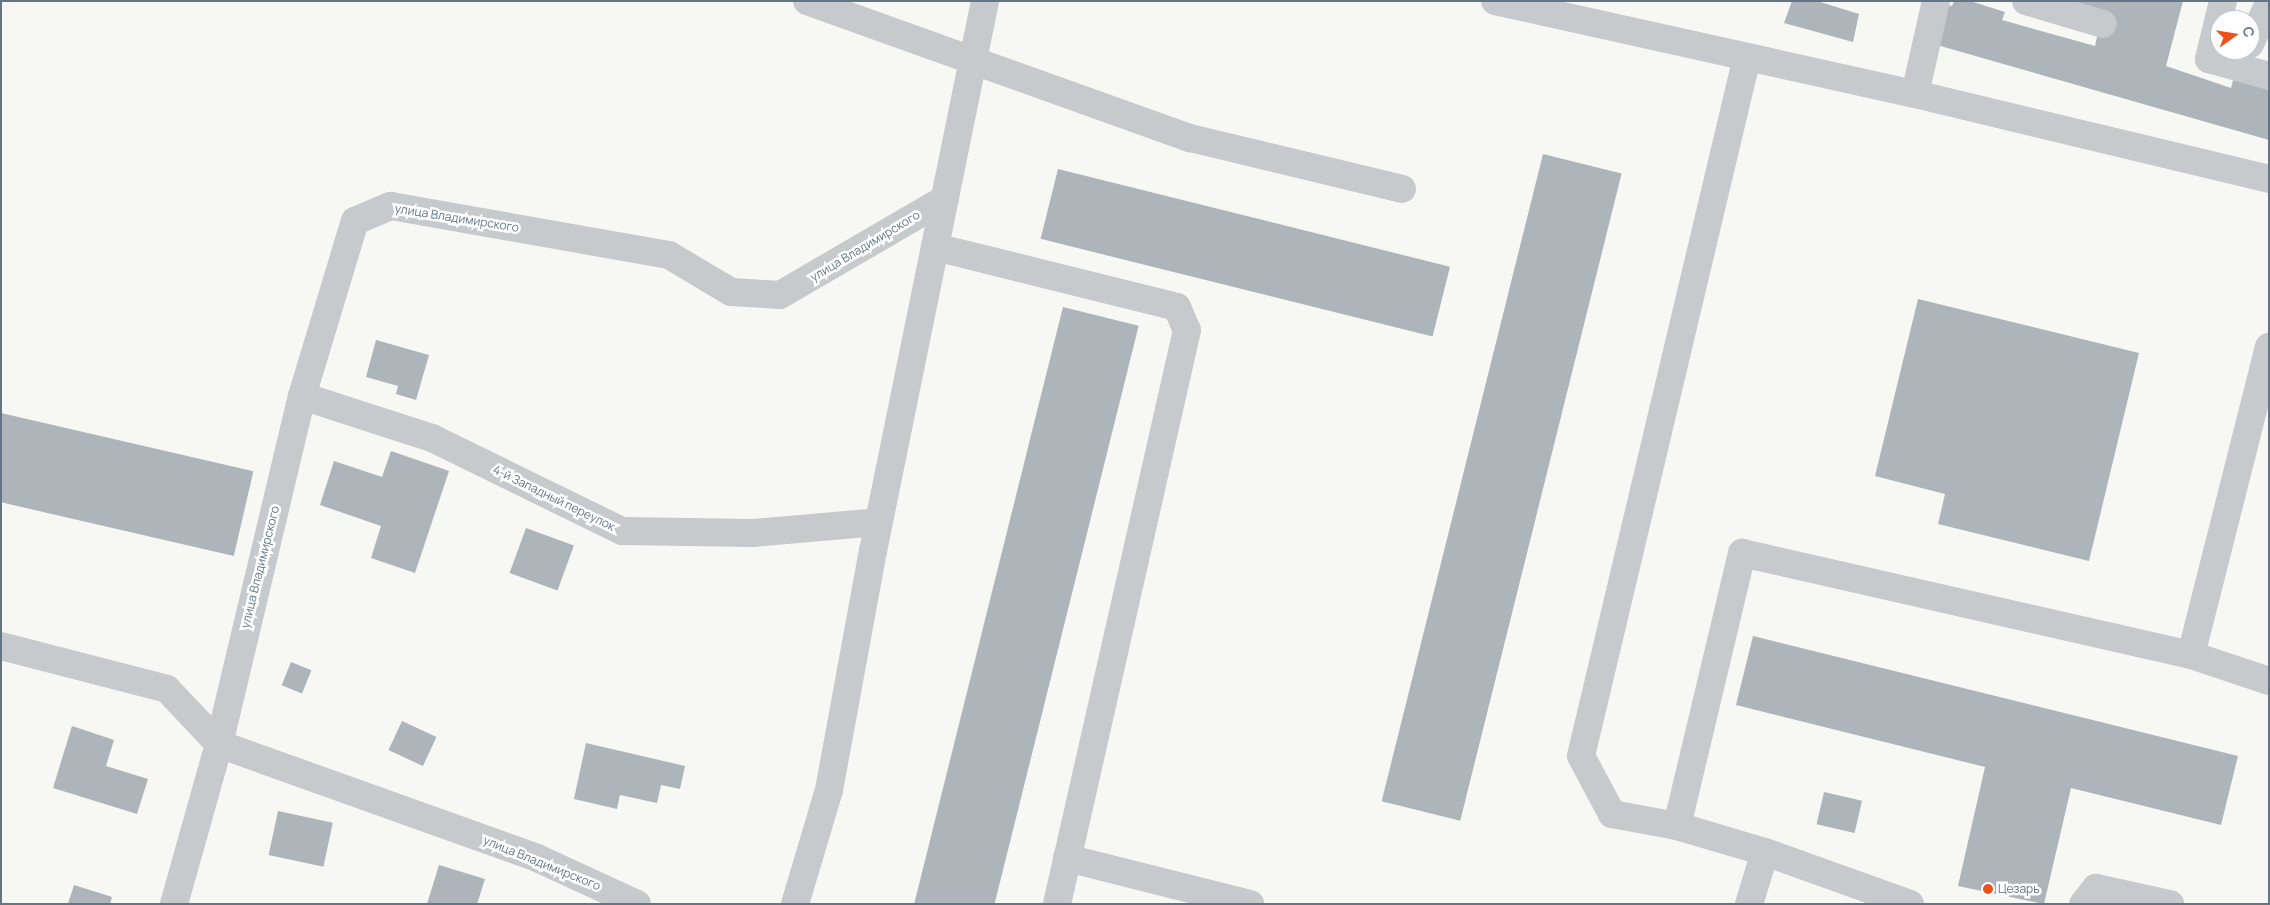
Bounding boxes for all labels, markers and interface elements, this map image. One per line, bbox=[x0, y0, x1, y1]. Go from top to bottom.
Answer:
north arrow bbox=[2210, 10, 2260, 60]
text: С bbox=[2239, 25, 2260, 39]
street label: улица Владимирского bbox=[394, 201, 520, 235]
street label: улица Владимирского bbox=[807, 207, 923, 285]
street label: 4-й Западный переулок bbox=[491, 462, 617, 534]
street label: улица Владимирского bbox=[238, 504, 282, 630]
street label: улица Владимирского bbox=[481, 833, 603, 893]
place label: Цезарь bbox=[1998, 882, 2040, 896]
marker: Цезарь bbox=[1982, 883, 1994, 895]

